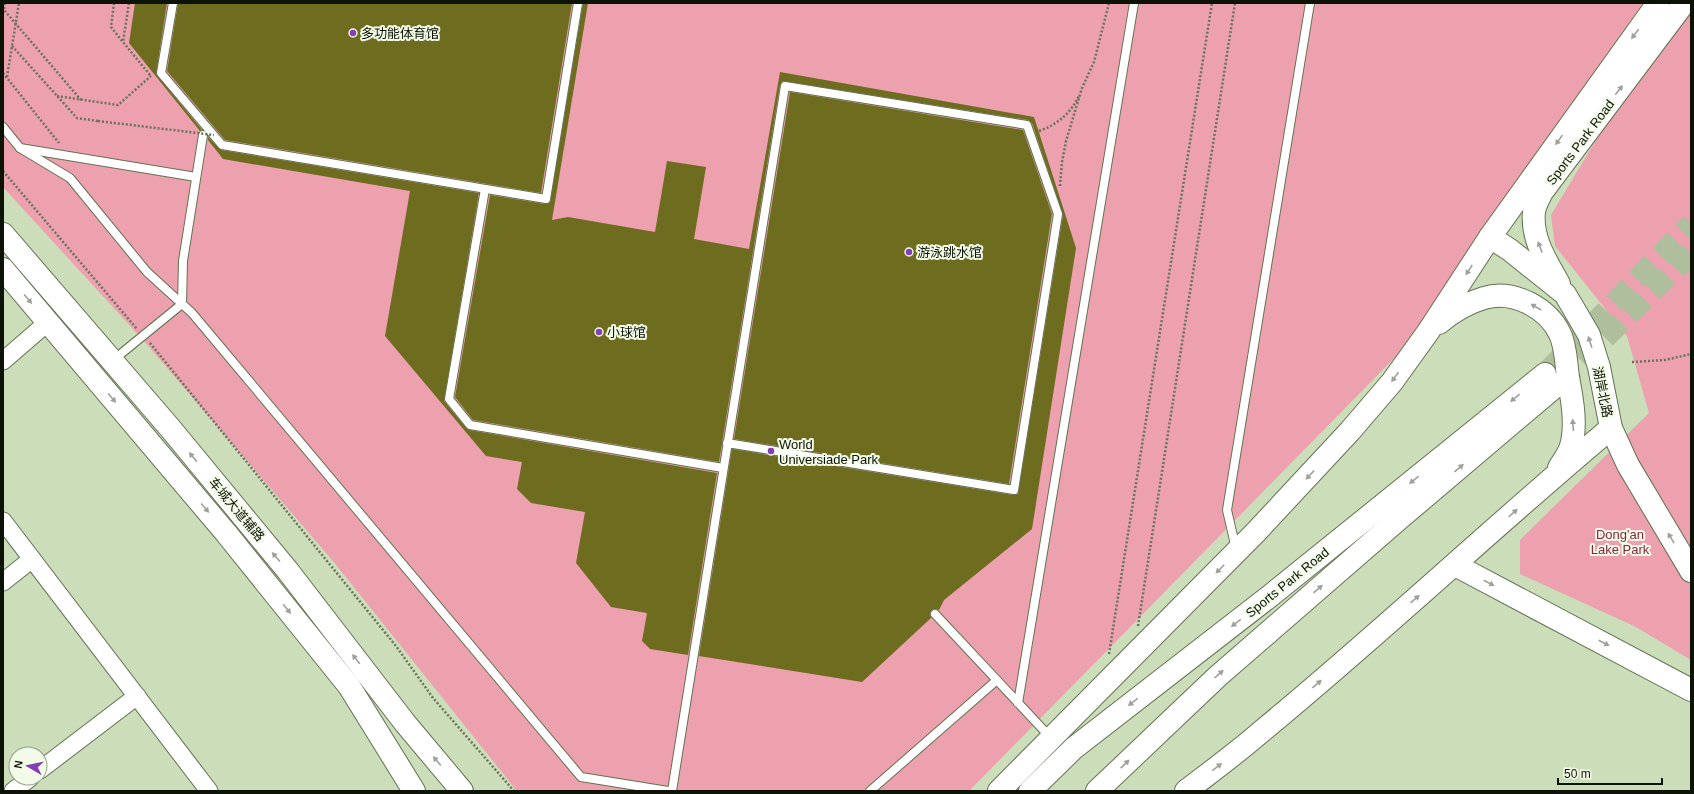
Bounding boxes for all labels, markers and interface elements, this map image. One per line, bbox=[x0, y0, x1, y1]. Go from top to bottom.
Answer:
place label: 多功能体育馆 bbox=[361, 26, 439, 41]
marker: 多功能体育馆 bbox=[348, 28, 358, 38]
one-way arrow bbox=[1631, 29, 1639, 40]
one-way arrow bbox=[1615, 84, 1624, 95]
street label: Sports Park Road bbox=[1544, 97, 1617, 188]
one-way arrow bbox=[1555, 134, 1563, 145]
one-way arrow bbox=[1537, 241, 1543, 253]
place label: 游泳跳水馆 bbox=[917, 245, 982, 260]
marker: 游泳跳水馆 bbox=[904, 247, 914, 257]
one-way arrow bbox=[1465, 264, 1472, 276]
one-way arrow bbox=[24, 294, 33, 304]
one-way arrow bbox=[1530, 303, 1542, 310]
place label: 小球馆 bbox=[607, 325, 646, 340]
marker: 小球馆 bbox=[594, 327, 604, 337]
one-way arrow bbox=[1587, 335, 1593, 347]
street label: 湖岸北路 bbox=[1590, 365, 1615, 419]
one-way arrow bbox=[1391, 372, 1399, 382]
one-way arrow bbox=[107, 393, 116, 404]
one-way arrow bbox=[1509, 394, 1520, 403]
one-way arrow bbox=[1570, 419, 1577, 431]
place label: World Universiade Park bbox=[779, 437, 878, 467]
marker: World Universiade Park bbox=[766, 446, 776, 456]
one-way arrow bbox=[189, 451, 198, 462]
one-way arrow bbox=[1453, 463, 1464, 472]
one-way arrow bbox=[1305, 470, 1315, 480]
street label: 车城大道辅路 bbox=[206, 475, 267, 544]
one-way arrow bbox=[1408, 476, 1419, 484]
one-way arrow bbox=[200, 503, 209, 514]
one-way arrow bbox=[1508, 508, 1518, 518]
park label: Dong'an Lake Park bbox=[1591, 527, 1650, 557]
one-way arrow bbox=[1668, 532, 1675, 544]
street label: Sports Park Road bbox=[1243, 544, 1332, 621]
one-way arrow bbox=[272, 552, 281, 562]
one-way arrow bbox=[1215, 564, 1225, 574]
one-way arrow bbox=[1483, 580, 1495, 586]
one-way arrow bbox=[1312, 585, 1323, 594]
one-way arrow bbox=[1410, 595, 1421, 604]
one-way arrow bbox=[283, 604, 291, 615]
one-way arrow bbox=[1230, 618, 1241, 627]
one-way arrow bbox=[1599, 640, 1610, 647]
one-way arrow bbox=[352, 654, 360, 665]
one-way arrow bbox=[1214, 670, 1225, 679]
one-way arrow bbox=[1312, 680, 1322, 689]
one-way arrow bbox=[1128, 698, 1138, 706]
north arrow bbox=[8, 746, 48, 786]
one-way arrow bbox=[433, 756, 442, 766]
one-way arrow bbox=[1120, 759, 1130, 769]
text: N bbox=[12, 760, 25, 769]
scale bar bbox=[1558, 760, 1662, 786]
one-way arrow bbox=[1211, 763, 1222, 771]
text: 50 m bbox=[1564, 767, 1591, 781]

